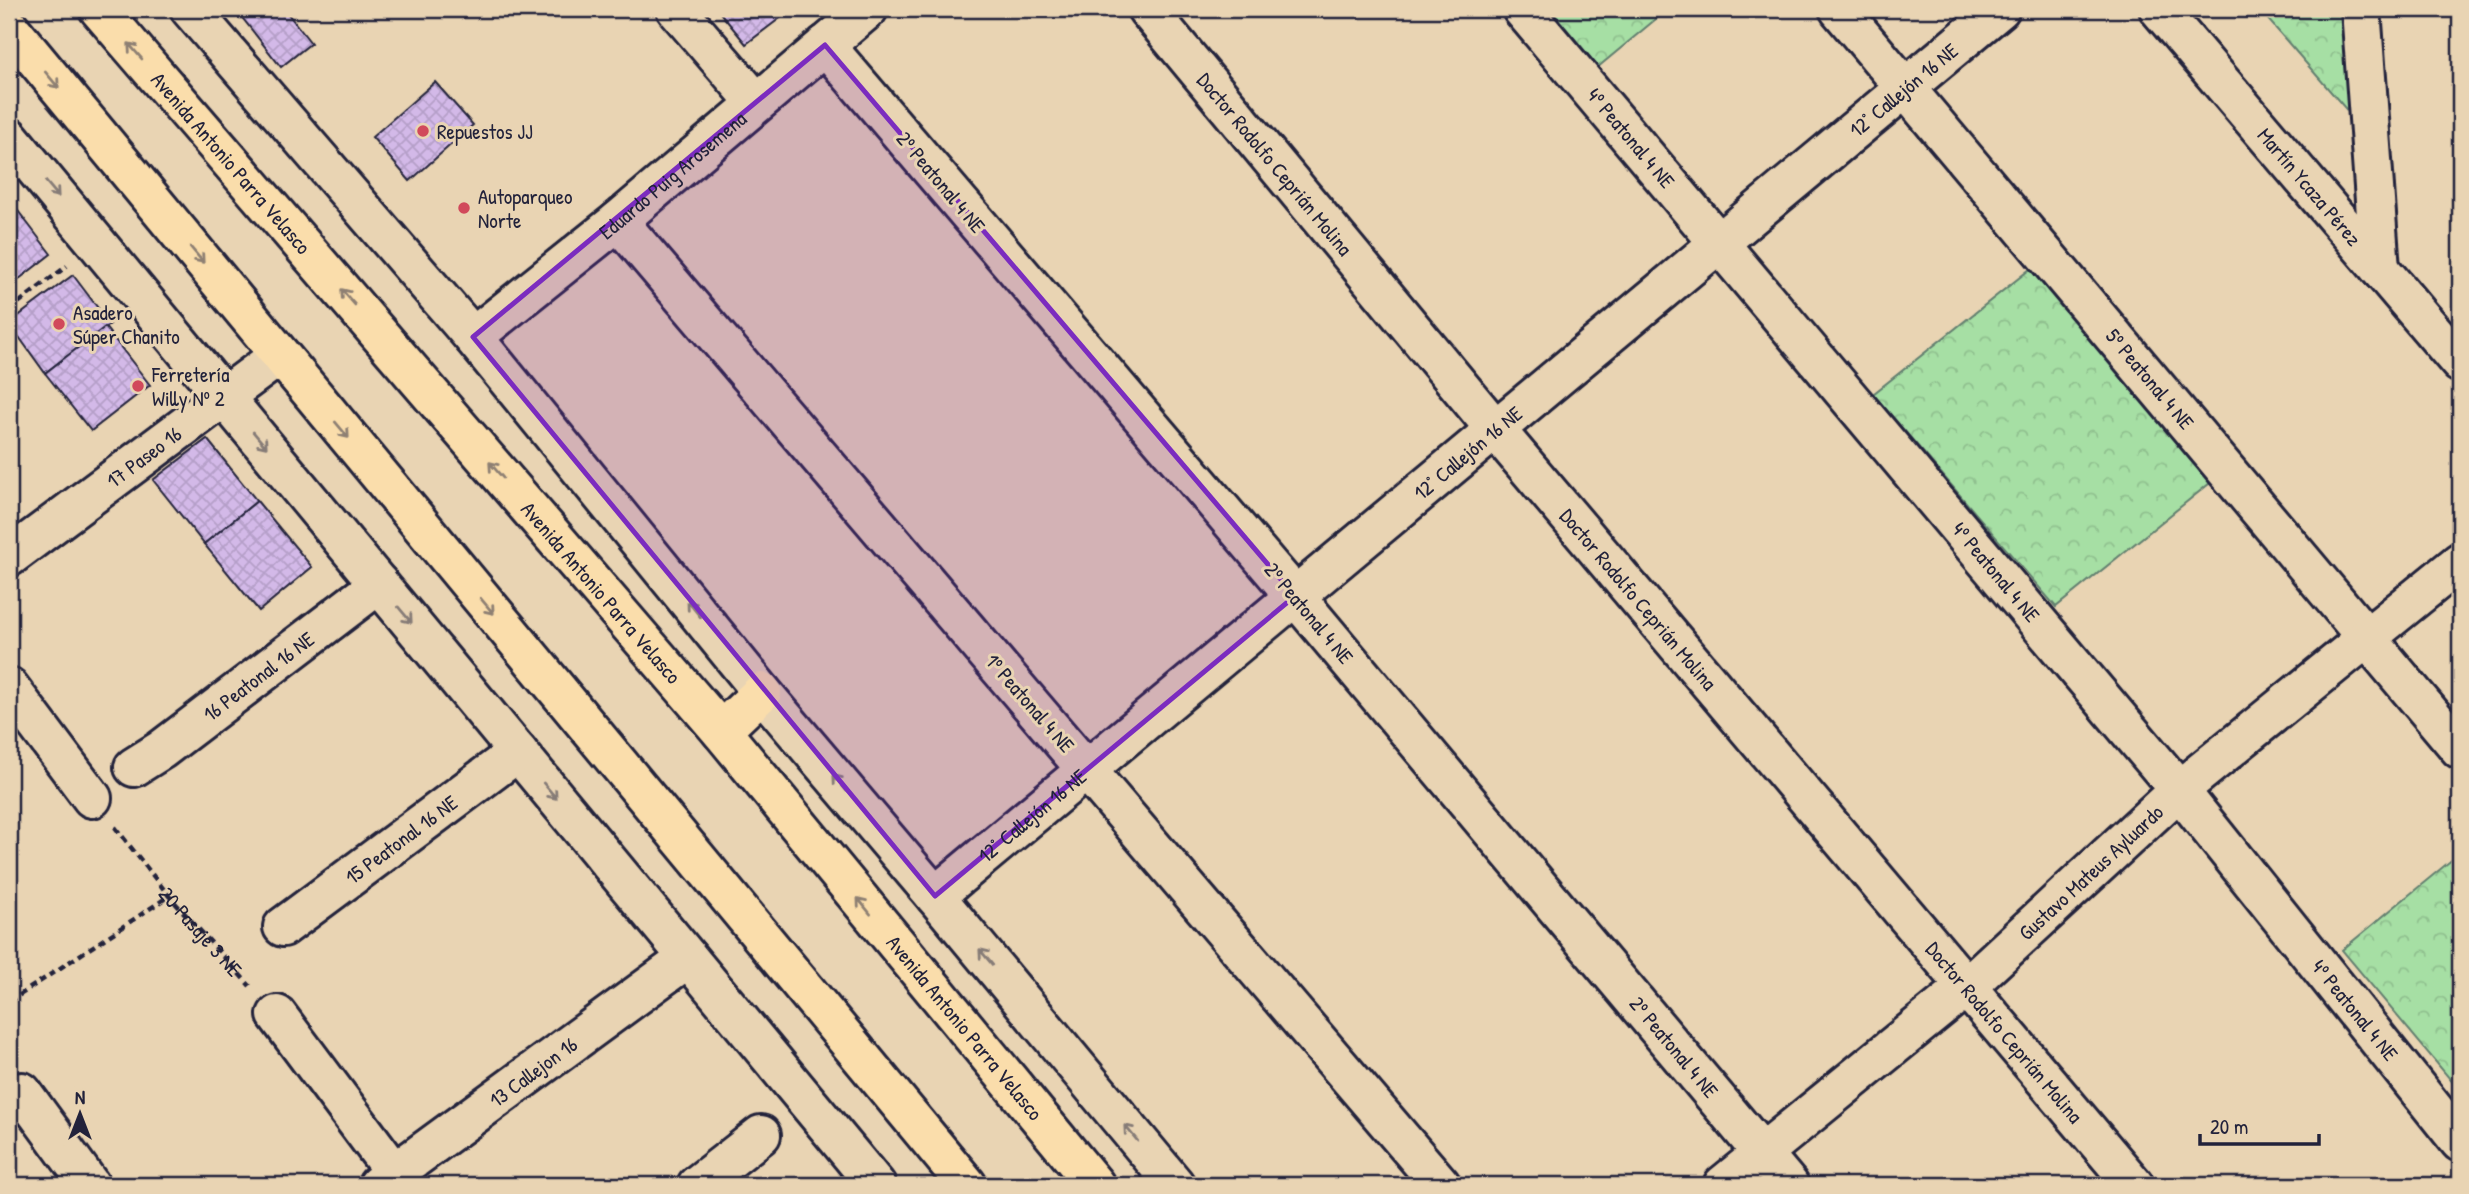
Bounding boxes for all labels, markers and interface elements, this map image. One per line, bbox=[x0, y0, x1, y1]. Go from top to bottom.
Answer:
street label: 12° Callejón 16 NE bbox=[1843, 36, 1964, 143]
one-way arrow bbox=[127, 42, 143, 60]
street label: Avenida Antonio Parra Velasco bbox=[145, 66, 318, 260]
street label: Doctor Rodolfo Ceprián Molina bbox=[1191, 66, 1360, 261]
one-way arrow bbox=[45, 70, 60, 88]
street label: 4º Peatonal 4 NE bbox=[1580, 82, 1682, 194]
street label: Eduardo Puig Arosemena bbox=[592, 104, 752, 246]
place label: Repuestos JJ bbox=[437, 117, 533, 146]
street label: Martín Ycaza Pérez bbox=[2251, 121, 2369, 252]
marker: Repuestos JJ bbox=[415, 123, 431, 139]
street label: 2º Peatonal 4 NE bbox=[890, 125, 992, 239]
one-way arrow bbox=[44, 180, 60, 198]
place label: Autoparqueo Norte bbox=[478, 182, 573, 235]
marker: Autoparqueo Norte bbox=[456, 200, 472, 216]
one-way arrow bbox=[189, 246, 205, 264]
one-way arrow bbox=[340, 289, 356, 307]
place label: Asadero Súper Chanito bbox=[73, 298, 180, 351]
marker: Asadero Súper Chanito bbox=[51, 316, 67, 332]
street label: 5º Peatonal 4 NE bbox=[2099, 322, 2201, 436]
place label: Ferretería Willy Nº 2 bbox=[151, 360, 229, 413]
marker: Ferretería Willy Nº 2 bbox=[130, 378, 146, 394]
street label: 12° Callejón 16 NE bbox=[1407, 399, 1528, 506]
street label: 17 Paseo 16 bbox=[100, 419, 187, 494]
one-way arrow bbox=[334, 421, 350, 439]
one-way arrow bbox=[252, 431, 268, 449]
one-way arrow bbox=[488, 461, 504, 479]
street label: Avenida Antonio Parra Velasco bbox=[515, 495, 688, 690]
street label: Doctor Rodolfo Ceprián Molina bbox=[1553, 502, 1724, 696]
street label: 4º Peatonal 4 NE bbox=[1945, 516, 2047, 628]
street label: 2º Peatonal 4 NE bbox=[1258, 556, 1360, 670]
one-way arrow bbox=[480, 596, 495, 614]
one-way arrow bbox=[686, 600, 702, 618]
one-way arrow bbox=[397, 606, 413, 624]
street label: 16 Peatonal 16 NE bbox=[197, 624, 320, 728]
street label: 1º Peatonal 4 NE bbox=[979, 647, 1081, 759]
street label: 12° Callejón 16 NE bbox=[971, 762, 1092, 869]
one-way arrow bbox=[832, 775, 848, 793]
one-way arrow bbox=[542, 781, 558, 799]
street label: 15 Peatonal 16 NE bbox=[339, 788, 463, 891]
street label: Gustavo Mateus Ayluardo bbox=[2012, 798, 2169, 946]
street label: 20 Pasaje 3 NE bbox=[152, 880, 249, 982]
one-way arrow bbox=[856, 897, 872, 915]
street label: Avenida Antonio Parra Velasco bbox=[880, 929, 1050, 1126]
street label: Doctor Rodolfo Ceprián Molina bbox=[1919, 935, 2090, 1129]
one-way arrow bbox=[978, 949, 994, 967]
street label: 4º Peatonal 4 NE bbox=[2305, 953, 2405, 1067]
street label: 2º Peatonal 4 NE bbox=[1623, 990, 1725, 1104]
street label: 13 Callejon 16 bbox=[483, 1029, 583, 1114]
north arrow bbox=[46, 1078, 116, 1148]
text: N bbox=[75, 1084, 85, 1110]
scale bar bbox=[2200, 1103, 2318, 1147]
text: 20 m bbox=[2210, 1112, 2248, 1141]
one-way arrow bbox=[1124, 1124, 1139, 1142]

